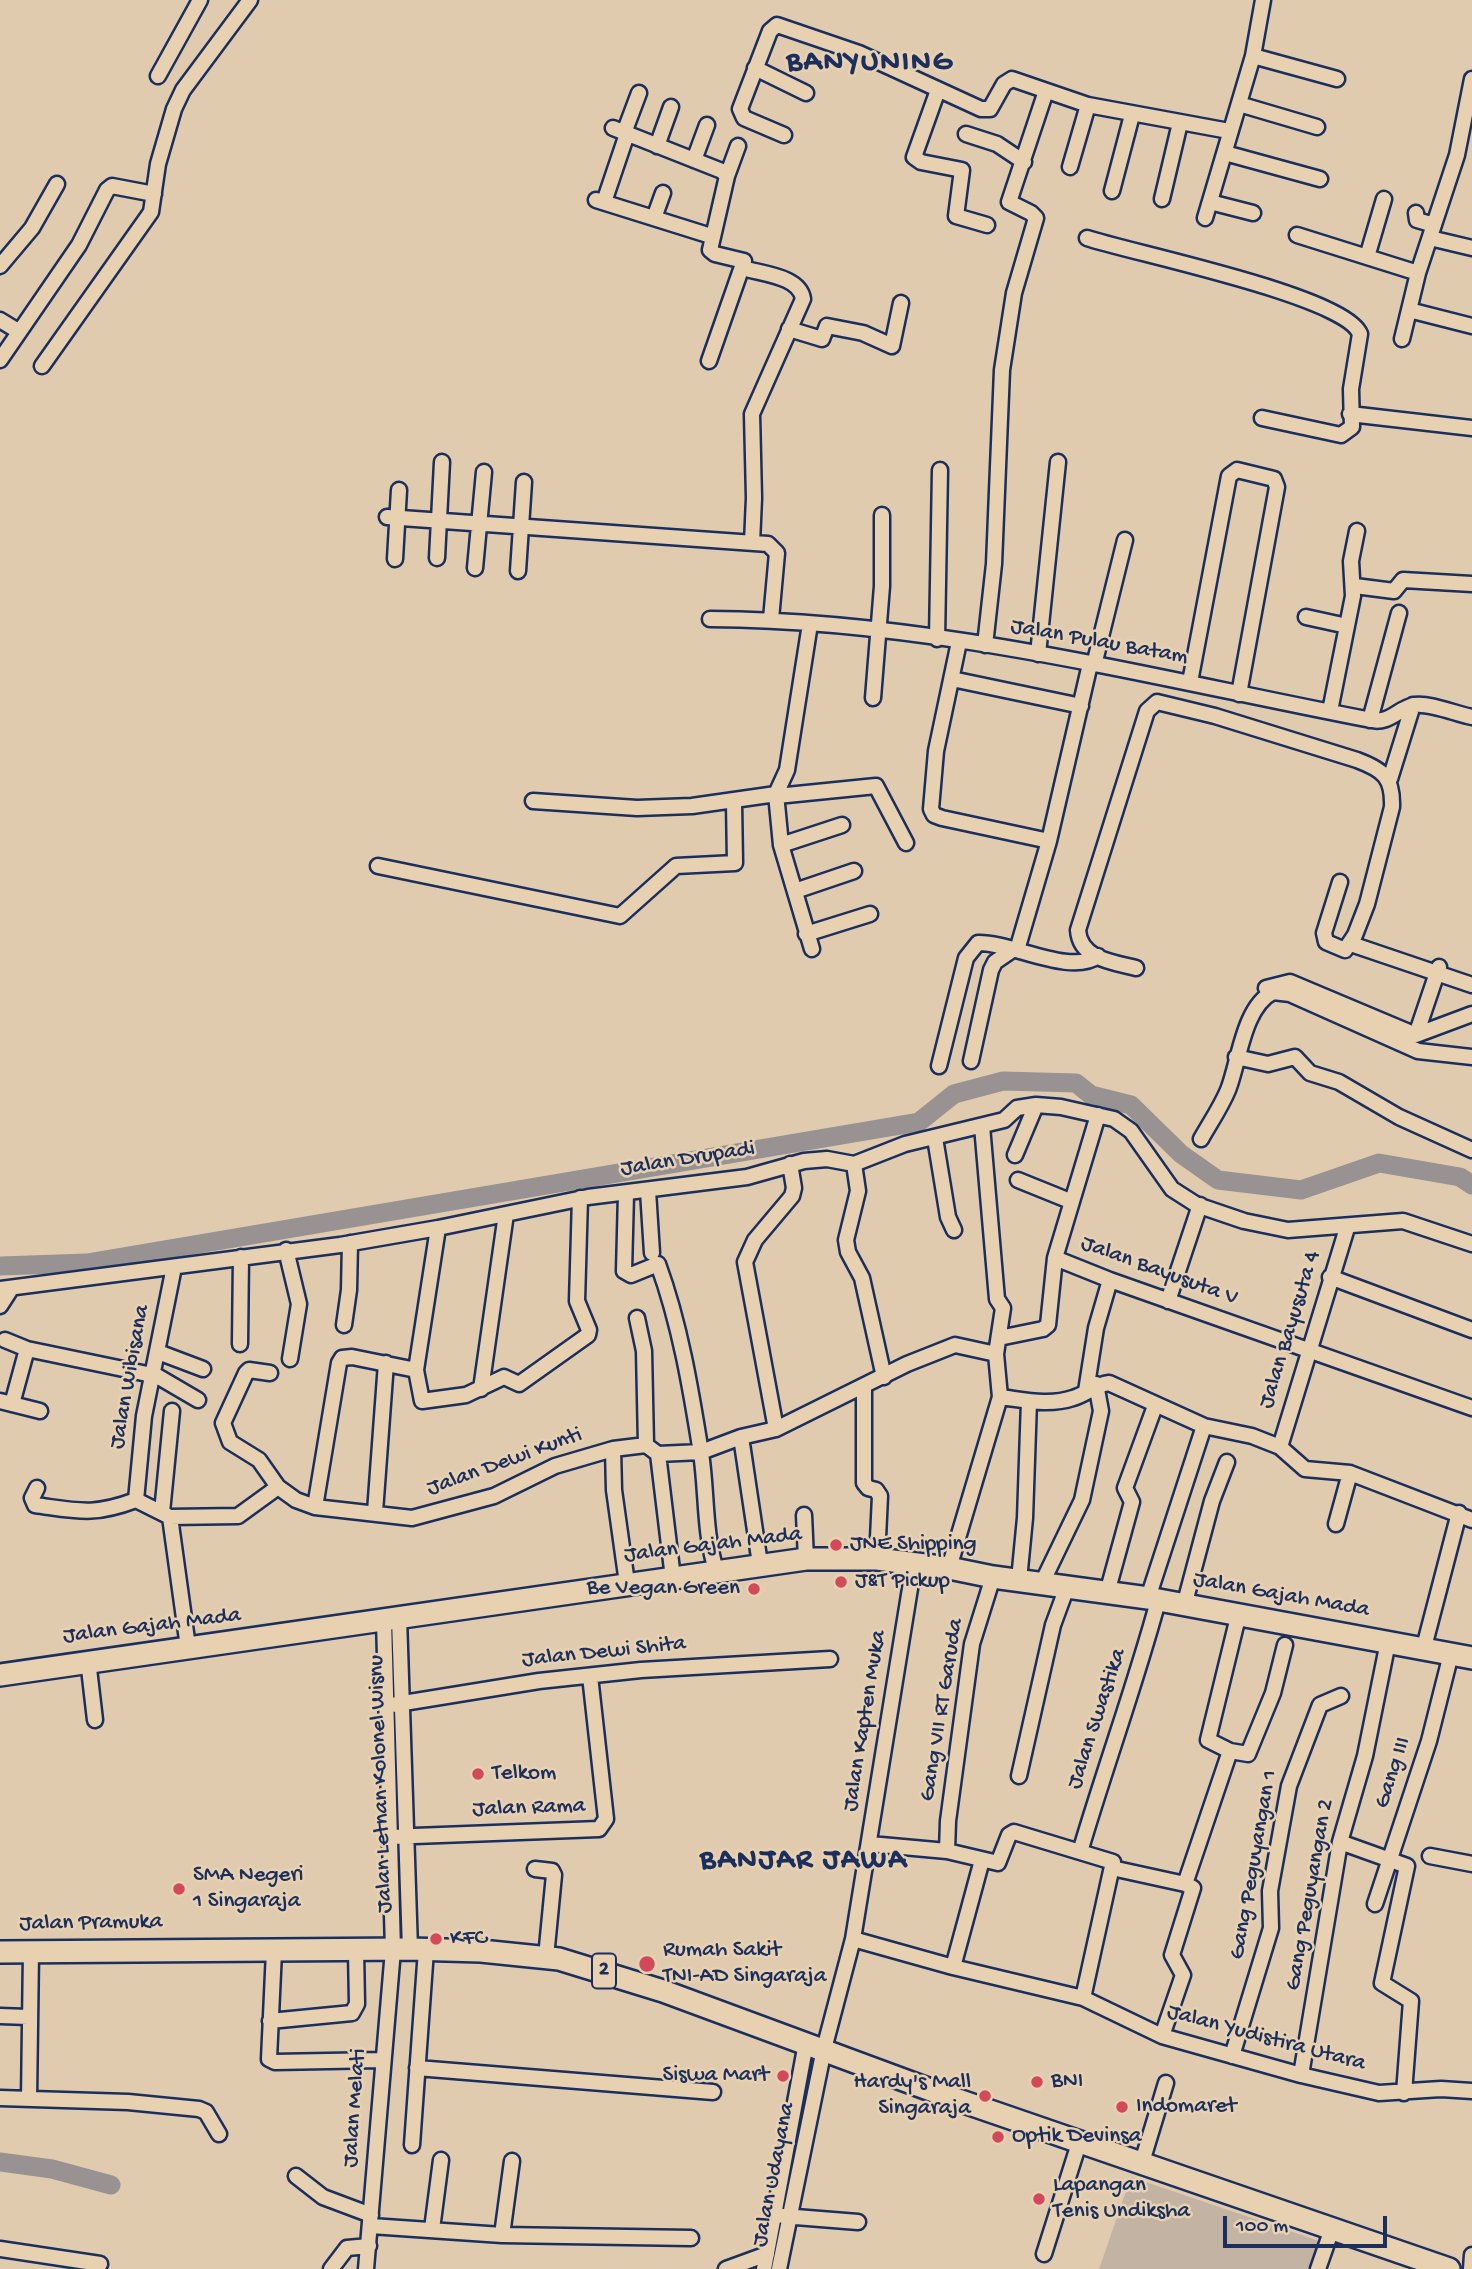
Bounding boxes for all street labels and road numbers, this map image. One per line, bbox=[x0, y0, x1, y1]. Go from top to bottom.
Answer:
street label: Jalan Pulau Batam bbox=[1008, 614, 1190, 672]
street label: Jalan Drupadi bbox=[619, 1136, 757, 1184]
street label: Jalan Bayusuta V bbox=[1077, 1231, 1241, 1313]
street label: Jalan Bayusuta 4 bbox=[1254, 1248, 1328, 1412]
street label: Jalan Wibisana bbox=[105, 1303, 157, 1451]
street label: Jalan Dewi Kunti bbox=[424, 1422, 586, 1504]
street label: Jalan Gajah Mada bbox=[623, 1521, 803, 1571]
street label: Jalan Gajah Mada bbox=[1191, 1567, 1371, 1625]
street label: Jalan Gajah Mada bbox=[62, 1602, 242, 1652]
street label: Gang VII RT Garuda bbox=[915, 1617, 971, 1803]
street label: Jalan Kapten Muka bbox=[838, 1628, 894, 1814]
street label: Jalan Dewi Shita bbox=[521, 1631, 687, 1675]
street label: Jalan Swastika bbox=[1062, 1645, 1134, 1793]
street label: Jalan Letnan Kolonel Wisnu bbox=[364, 1654, 400, 1914]
street label: Gang III bbox=[1370, 1734, 1418, 1812]
street label: Gang Peguyangan 1 bbox=[1225, 1768, 1285, 1962]
street label: Jalan Rama bbox=[472, 1793, 586, 1825]
street label: Gang Peguyangan 2 bbox=[1281, 1797, 1341, 1993]
street label: Jalan Pramuka bbox=[19, 1909, 163, 1939]
road number: 2 bbox=[592, 1954, 616, 1988]
street label: Jalan Yudistira Utara bbox=[1164, 1999, 1368, 2079]
street label: Jalan Melati bbox=[338, 2048, 374, 2168]
street label: Jalan Udayana bbox=[747, 2100, 803, 2250]

